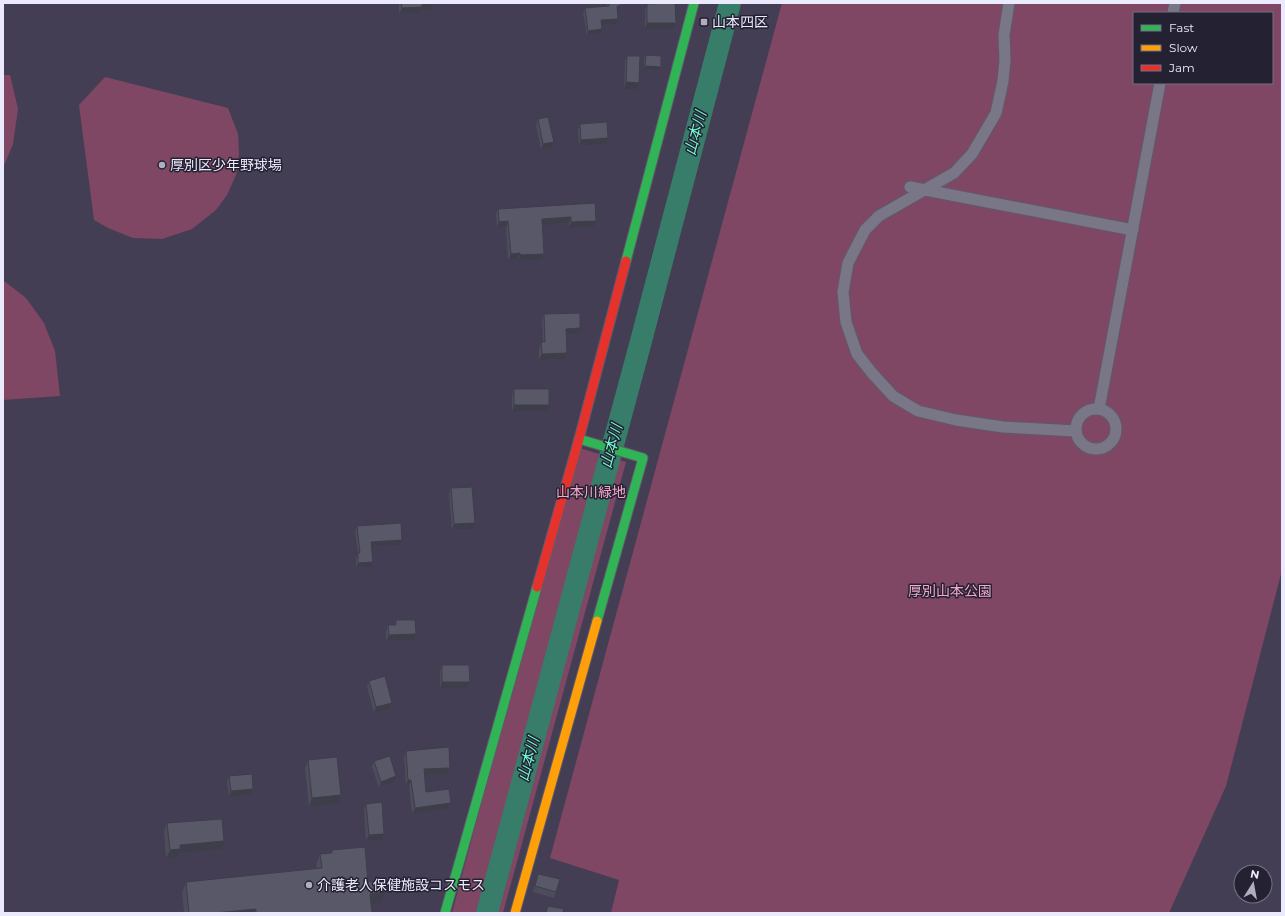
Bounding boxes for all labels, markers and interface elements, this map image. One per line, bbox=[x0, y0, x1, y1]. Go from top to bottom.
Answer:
legend bbox=[1133, 12, 1273, 84]
place label: 山本四区 bbox=[712, 13, 768, 31]
marker: 山本四区 bbox=[699, 17, 709, 27]
text: Fast bbox=[1169, 20, 1194, 35]
text: Slow bbox=[1169, 40, 1198, 55]
text: Jam bbox=[1168, 60, 1195, 75]
water label: 山本川 bbox=[680, 107, 711, 157]
place label: 厚別区少年野球場 bbox=[170, 156, 282, 174]
marker: 厚別区少年野球場 bbox=[157, 160, 167, 170]
water label: 山本川 bbox=[596, 420, 627, 470]
park label: 山本川緑地 bbox=[556, 483, 626, 501]
park label: 厚別山本公園 bbox=[908, 582, 992, 600]
water label: 山本川 bbox=[513, 733, 544, 783]
north arrow bbox=[1233, 864, 1273, 904]
text: N bbox=[1249, 866, 1261, 882]
place label: 介護老人保健施設コスモス bbox=[317, 876, 485, 894]
marker: 介護老人保健施設コスモス bbox=[304, 880, 314, 890]

